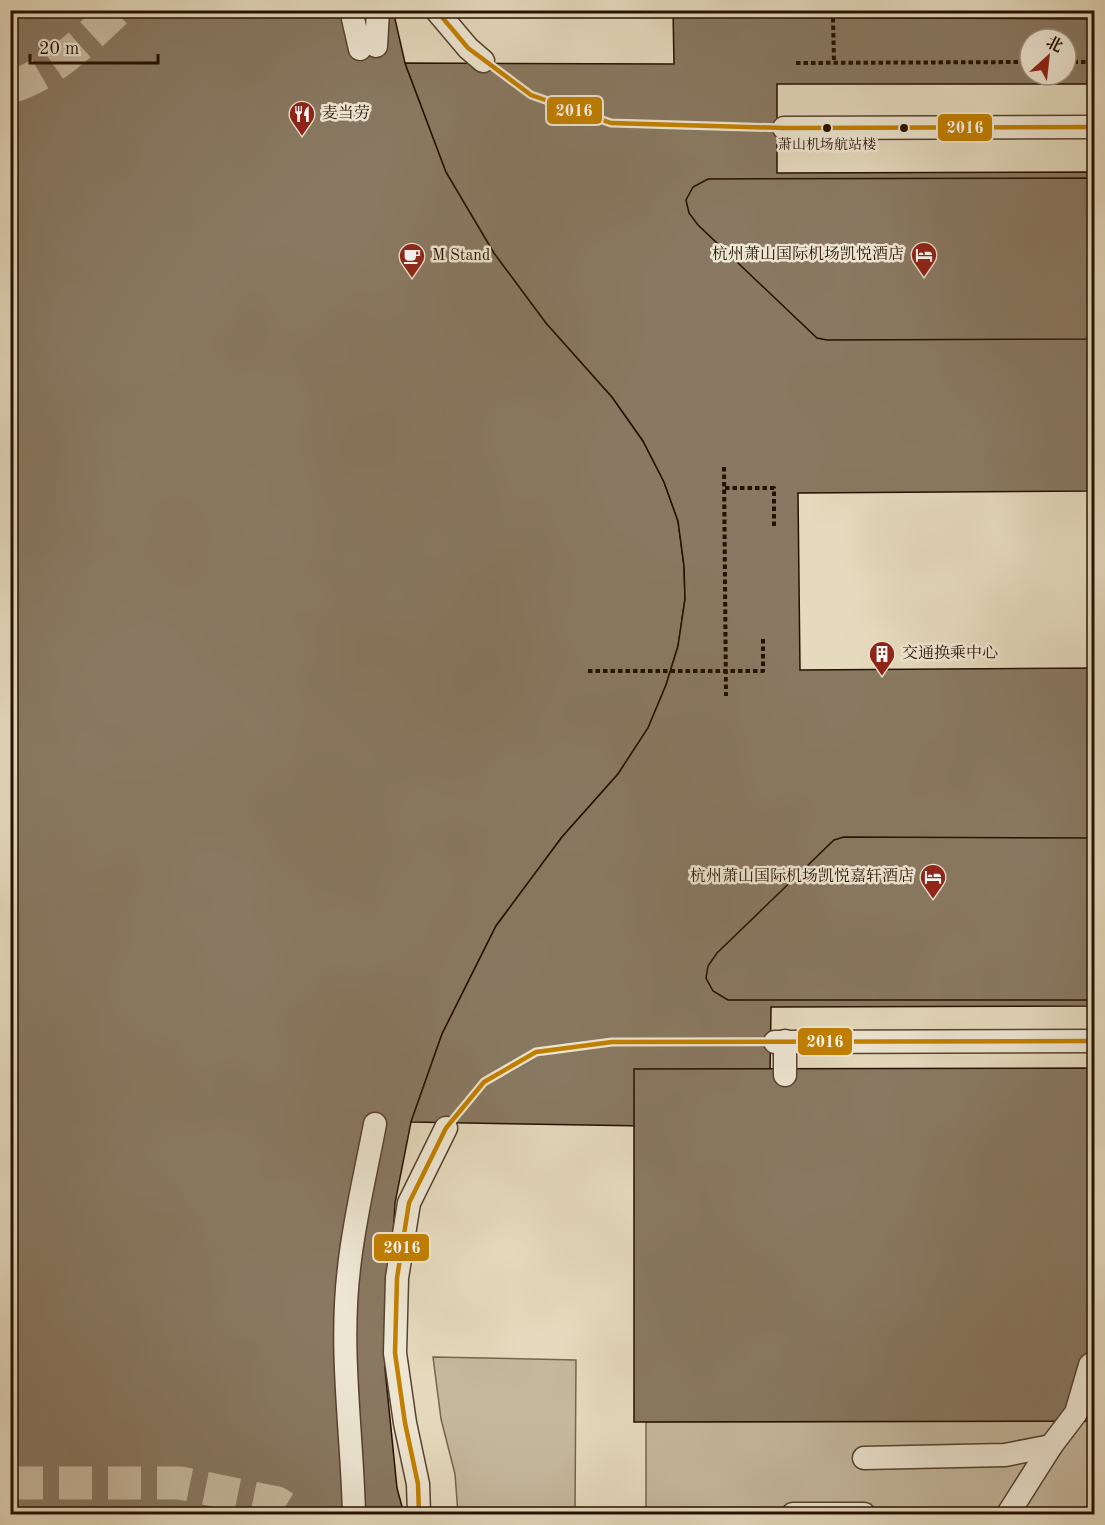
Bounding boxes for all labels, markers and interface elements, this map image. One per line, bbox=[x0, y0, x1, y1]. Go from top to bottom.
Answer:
scale bar bbox=[30, 27, 158, 65]
north arrow bbox=[1018, 27, 1078, 87]
text: 北 bbox=[1043, 33, 1066, 56]
text: 20 m bbox=[39, 40, 79, 58]
line badge: 2016 bbox=[546, 96, 603, 125]
restaurant icon: 麦当劳 bbox=[287, 99, 317, 137]
place label: 麦当劳 bbox=[322, 104, 370, 122]
text: 2016 bbox=[555, 104, 593, 120]
line badge: 2016 bbox=[937, 113, 993, 142]
text: 2016 bbox=[946, 121, 984, 137]
marker: 萧山机场航站楼 bbox=[821, 122, 833, 134]
unlabelled marker bbox=[898, 122, 910, 134]
place label: 萧山机场航站楼 bbox=[778, 137, 876, 152]
hotel icon: 杭州萧山国际机场凯悦酒店 bbox=[909, 240, 939, 278]
cafe icon: M Stand bbox=[397, 241, 427, 279]
place label: 杭州萧山国际机场凯悦酒店 bbox=[712, 245, 904, 263]
place label: M Stand bbox=[432, 248, 490, 264]
building icon: 交通换乘中心 bbox=[867, 639, 897, 677]
place label: 交通换乘中心 bbox=[902, 644, 998, 662]
hotel icon: 杭州萧山国际机场凯悦嘉轩酒店 bbox=[918, 862, 948, 900]
place label: 杭州萧山国际机场凯悦嘉轩酒店 bbox=[690, 867, 914, 885]
line badge: 2016 bbox=[797, 1027, 853, 1056]
text: 2016 bbox=[806, 1035, 844, 1051]
line badge: 2016 bbox=[373, 1233, 430, 1262]
text: 2016 bbox=[383, 1241, 421, 1257]

